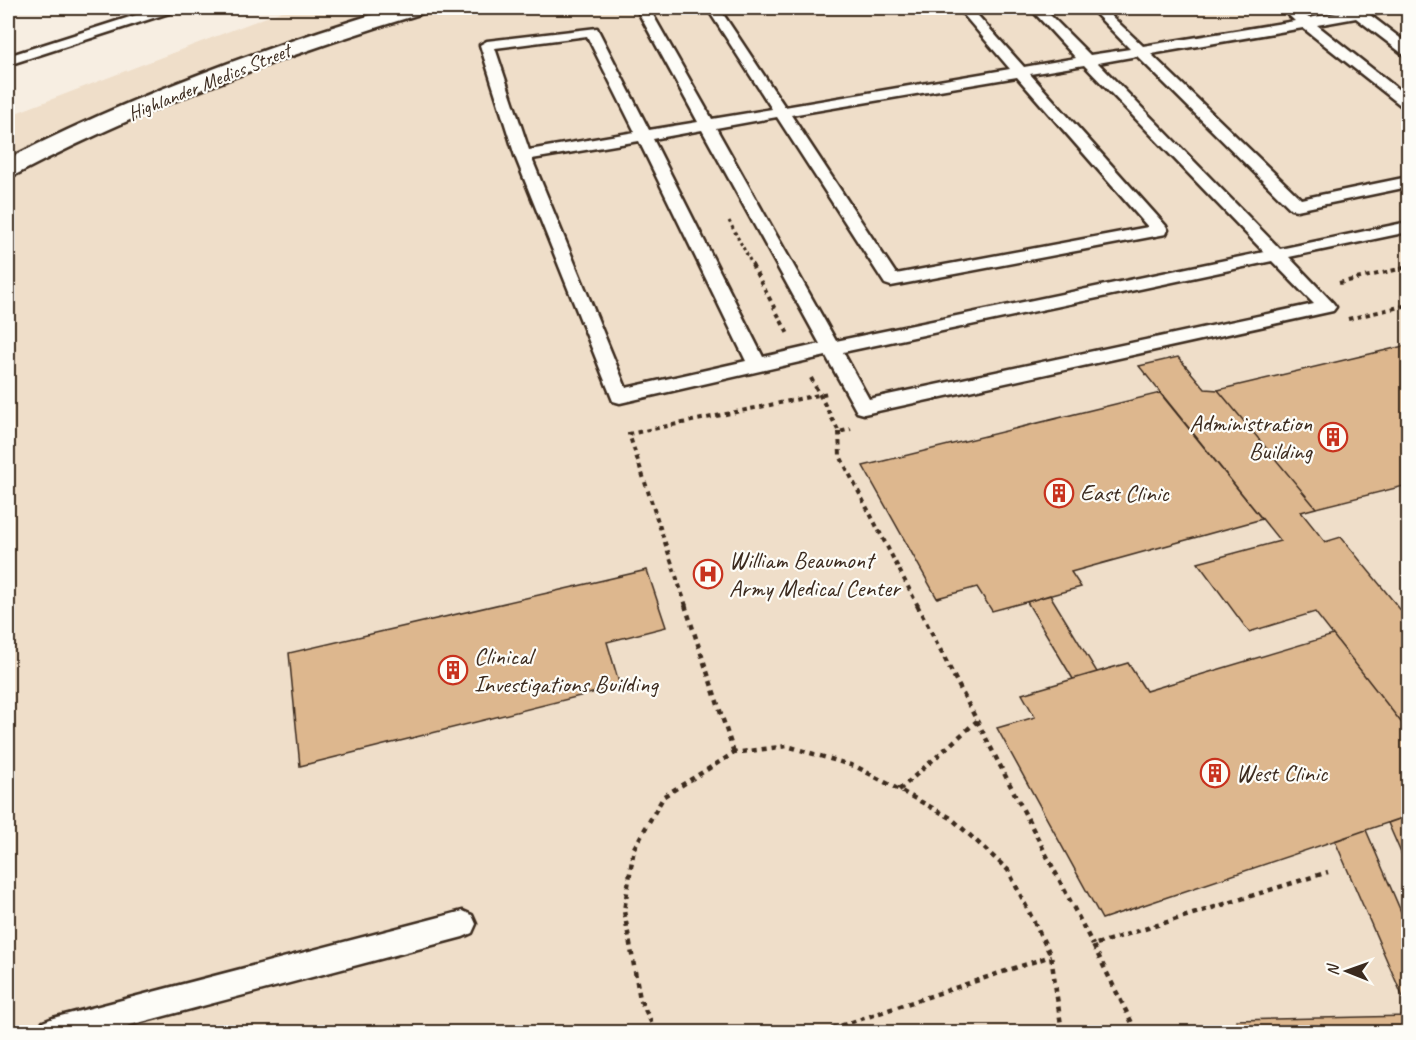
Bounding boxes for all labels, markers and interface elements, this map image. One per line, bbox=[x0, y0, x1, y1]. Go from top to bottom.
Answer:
street label: Highlander Medics Street bbox=[124, 37, 297, 126]
place label: Administration Building bbox=[1190, 408, 1313, 466]
building icon: Administration Building bbox=[1317, 421, 1349, 453]
building icon: East Clinic bbox=[1043, 477, 1075, 509]
place label: East Clinic bbox=[1080, 478, 1170, 508]
place label: William Beaumont Army Medical Center bbox=[729, 545, 902, 603]
hospital icon: William Beaumont Army Medical Center bbox=[692, 558, 724, 590]
place label: Clinical Investigations Building bbox=[474, 641, 659, 699]
building icon: Clinical Investigations Building bbox=[437, 654, 469, 686]
building icon: West Clinic bbox=[1199, 757, 1231, 789]
place label: West Clinic bbox=[1236, 758, 1329, 788]
north arrow bbox=[1317, 941, 1377, 1001]
text: N bbox=[1323, 963, 1343, 976]

